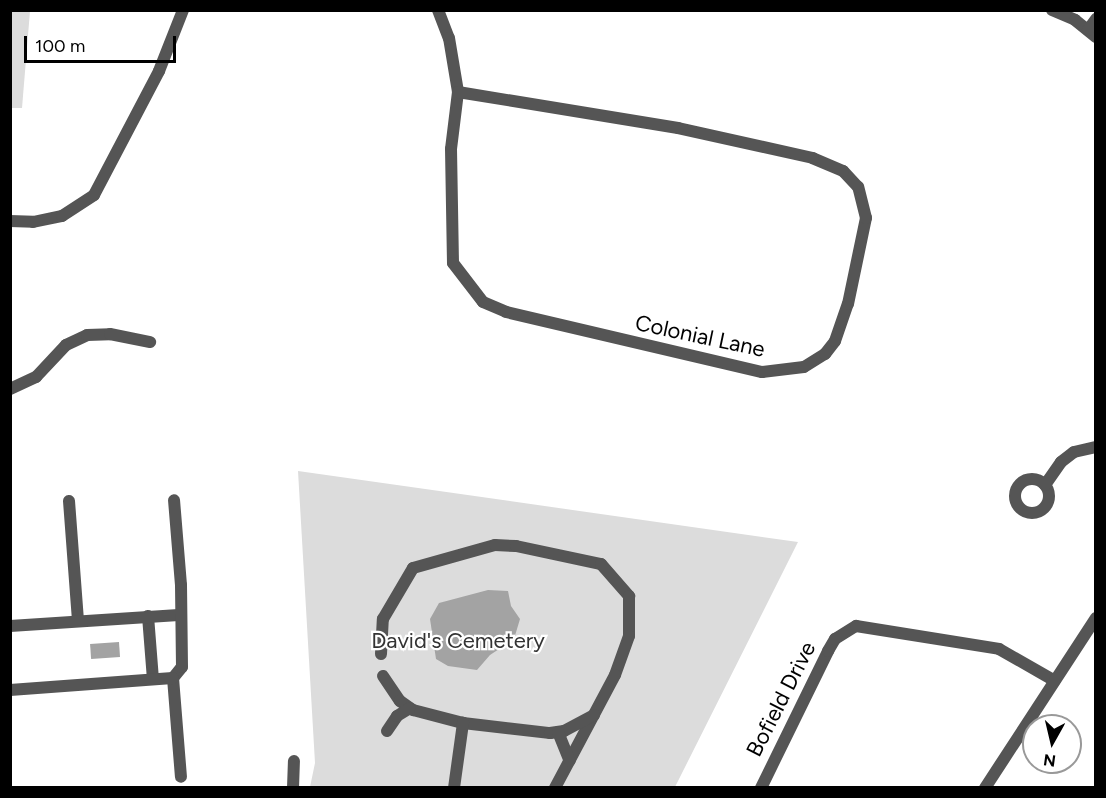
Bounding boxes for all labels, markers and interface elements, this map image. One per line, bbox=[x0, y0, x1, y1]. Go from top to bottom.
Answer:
scale bar bbox=[27, 24, 178, 62]
text: 100 m bbox=[35, 35, 85, 57]
street label: Colonial Lane bbox=[633, 309, 767, 363]
park label: David's Cemetery bbox=[371, 628, 545, 654]
street label: Bofield Drive bbox=[741, 637, 821, 761]
north arrow bbox=[1022, 714, 1082, 774]
text: N bbox=[1042, 750, 1057, 771]

